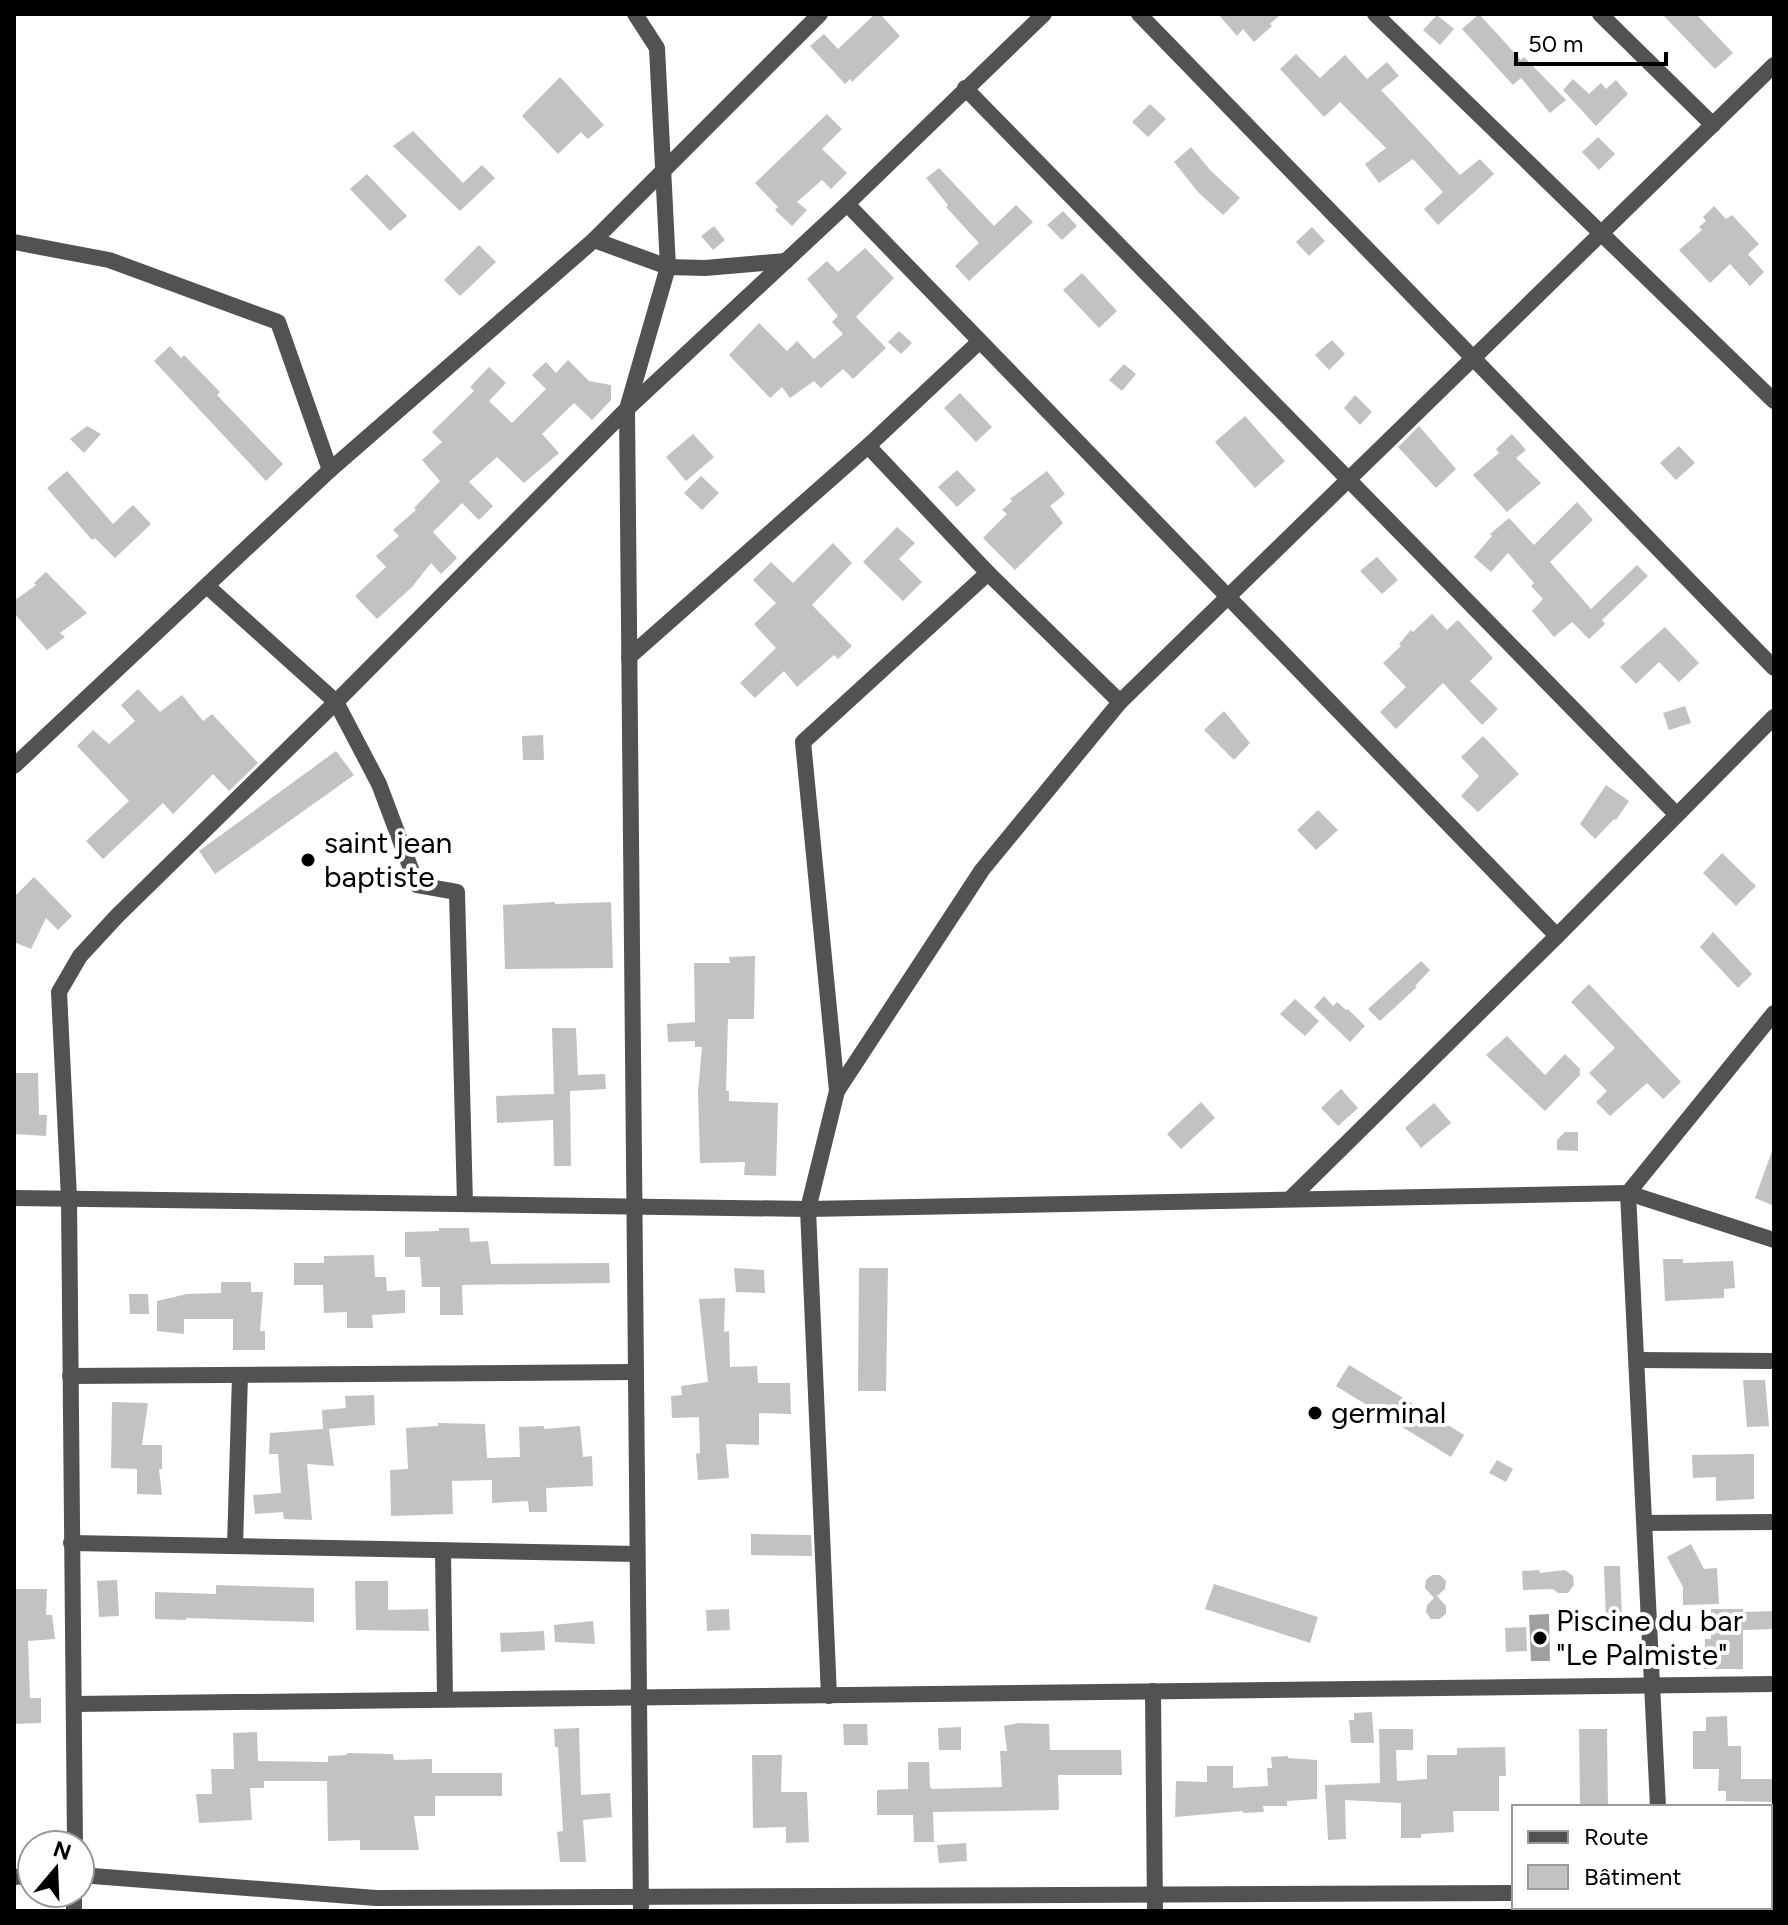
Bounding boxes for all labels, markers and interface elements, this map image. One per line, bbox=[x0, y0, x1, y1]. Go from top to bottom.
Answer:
scale bar bbox=[1516, 16, 1666, 66]
text: 50 m bbox=[1528, 29, 1584, 58]
place label: saint jean baptiste bbox=[324, 824, 452, 895]
marker: saint jean baptiste bbox=[299, 851, 317, 869]
place label: germinal bbox=[1331, 1394, 1446, 1431]
marker: germinal bbox=[1306, 1404, 1324, 1422]
place label: Piscine du bar "Le Palmiste" bbox=[1556, 1602, 1743, 1673]
marker: Piscine du bar "Le Palmiste" bbox=[1531, 1629, 1549, 1647]
legend bbox=[1512, 1805, 1772, 1909]
text: Route bbox=[1584, 1822, 1648, 1851]
north arrow bbox=[16, 1829, 96, 1909]
text: N bbox=[50, 1835, 75, 1866]
text: Bâtiment bbox=[1584, 1862, 1682, 1891]

